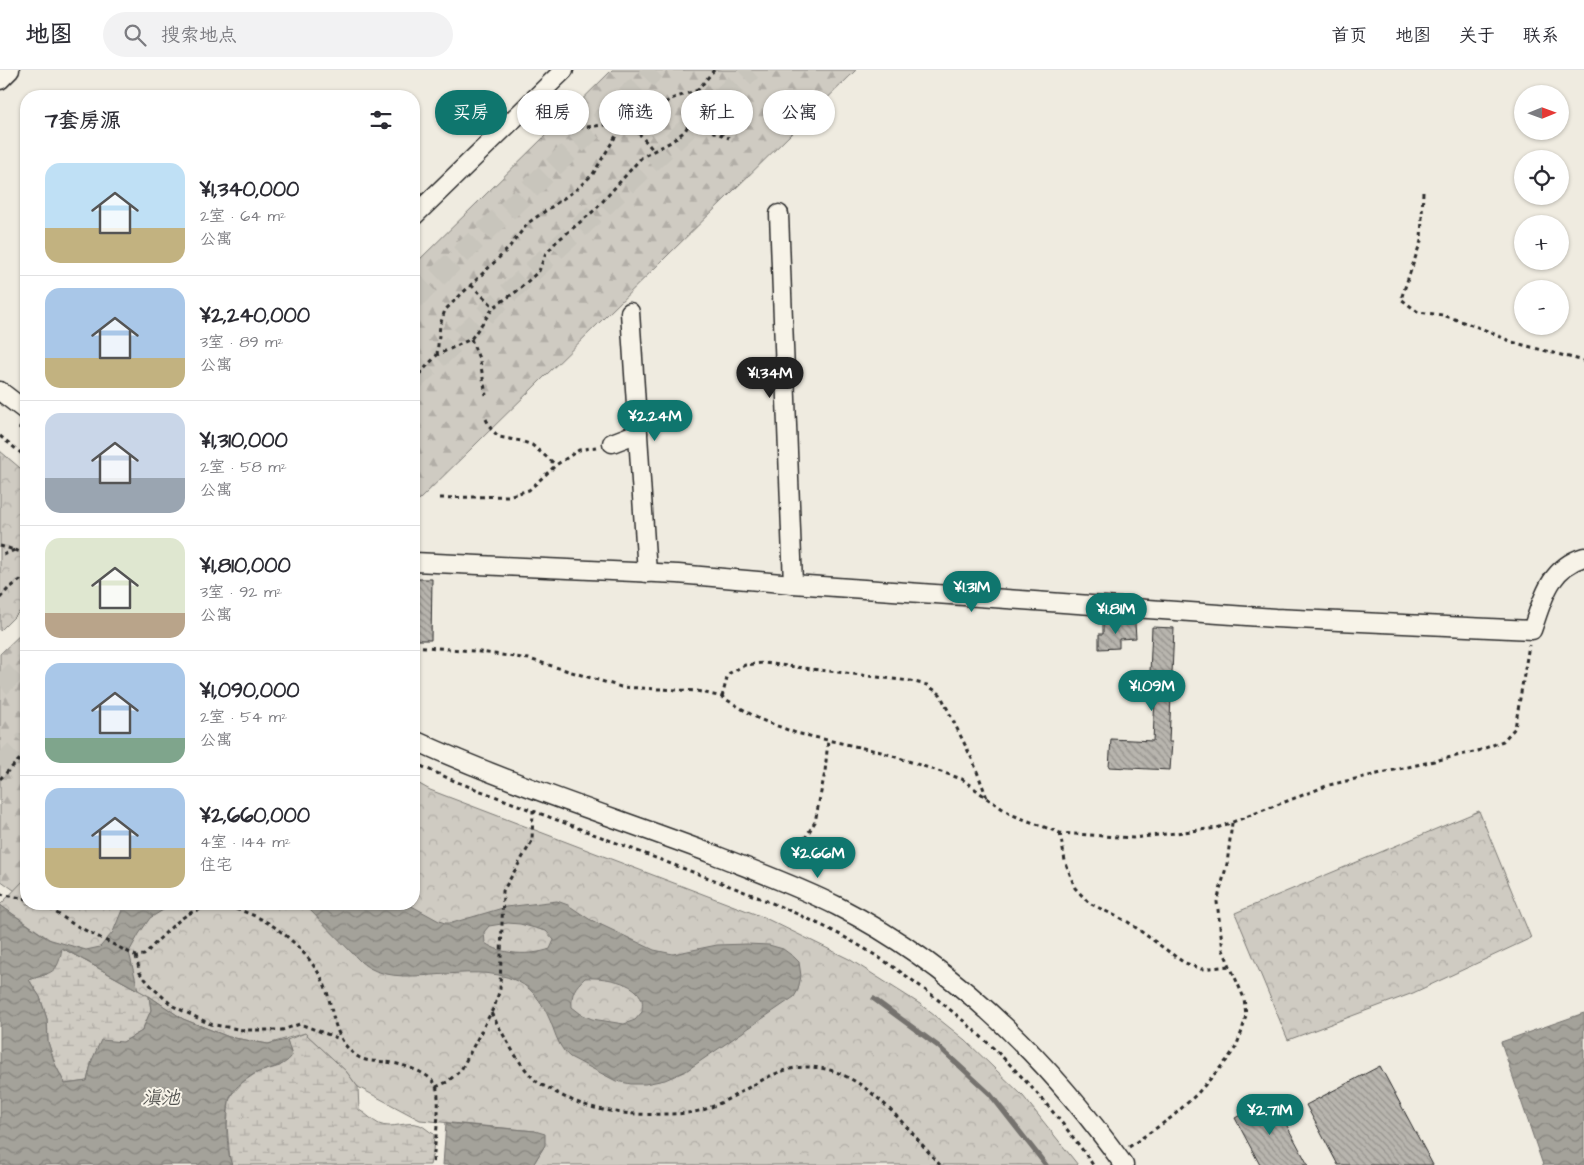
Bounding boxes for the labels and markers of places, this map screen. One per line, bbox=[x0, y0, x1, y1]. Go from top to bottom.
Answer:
pin: ¥1.34M bbox=[729, 356, 811, 399]
pin: ¥2.24M bbox=[614, 400, 696, 442]
pin: ¥1.31M bbox=[931, 570, 1013, 613]
pin: ¥1.81M bbox=[1075, 592, 1157, 635]
pin: ¥1.09M bbox=[1111, 670, 1193, 712]
pin: ¥2.66M bbox=[777, 836, 859, 879]
pin: ¥2.71M bbox=[1229, 1094, 1311, 1136]

